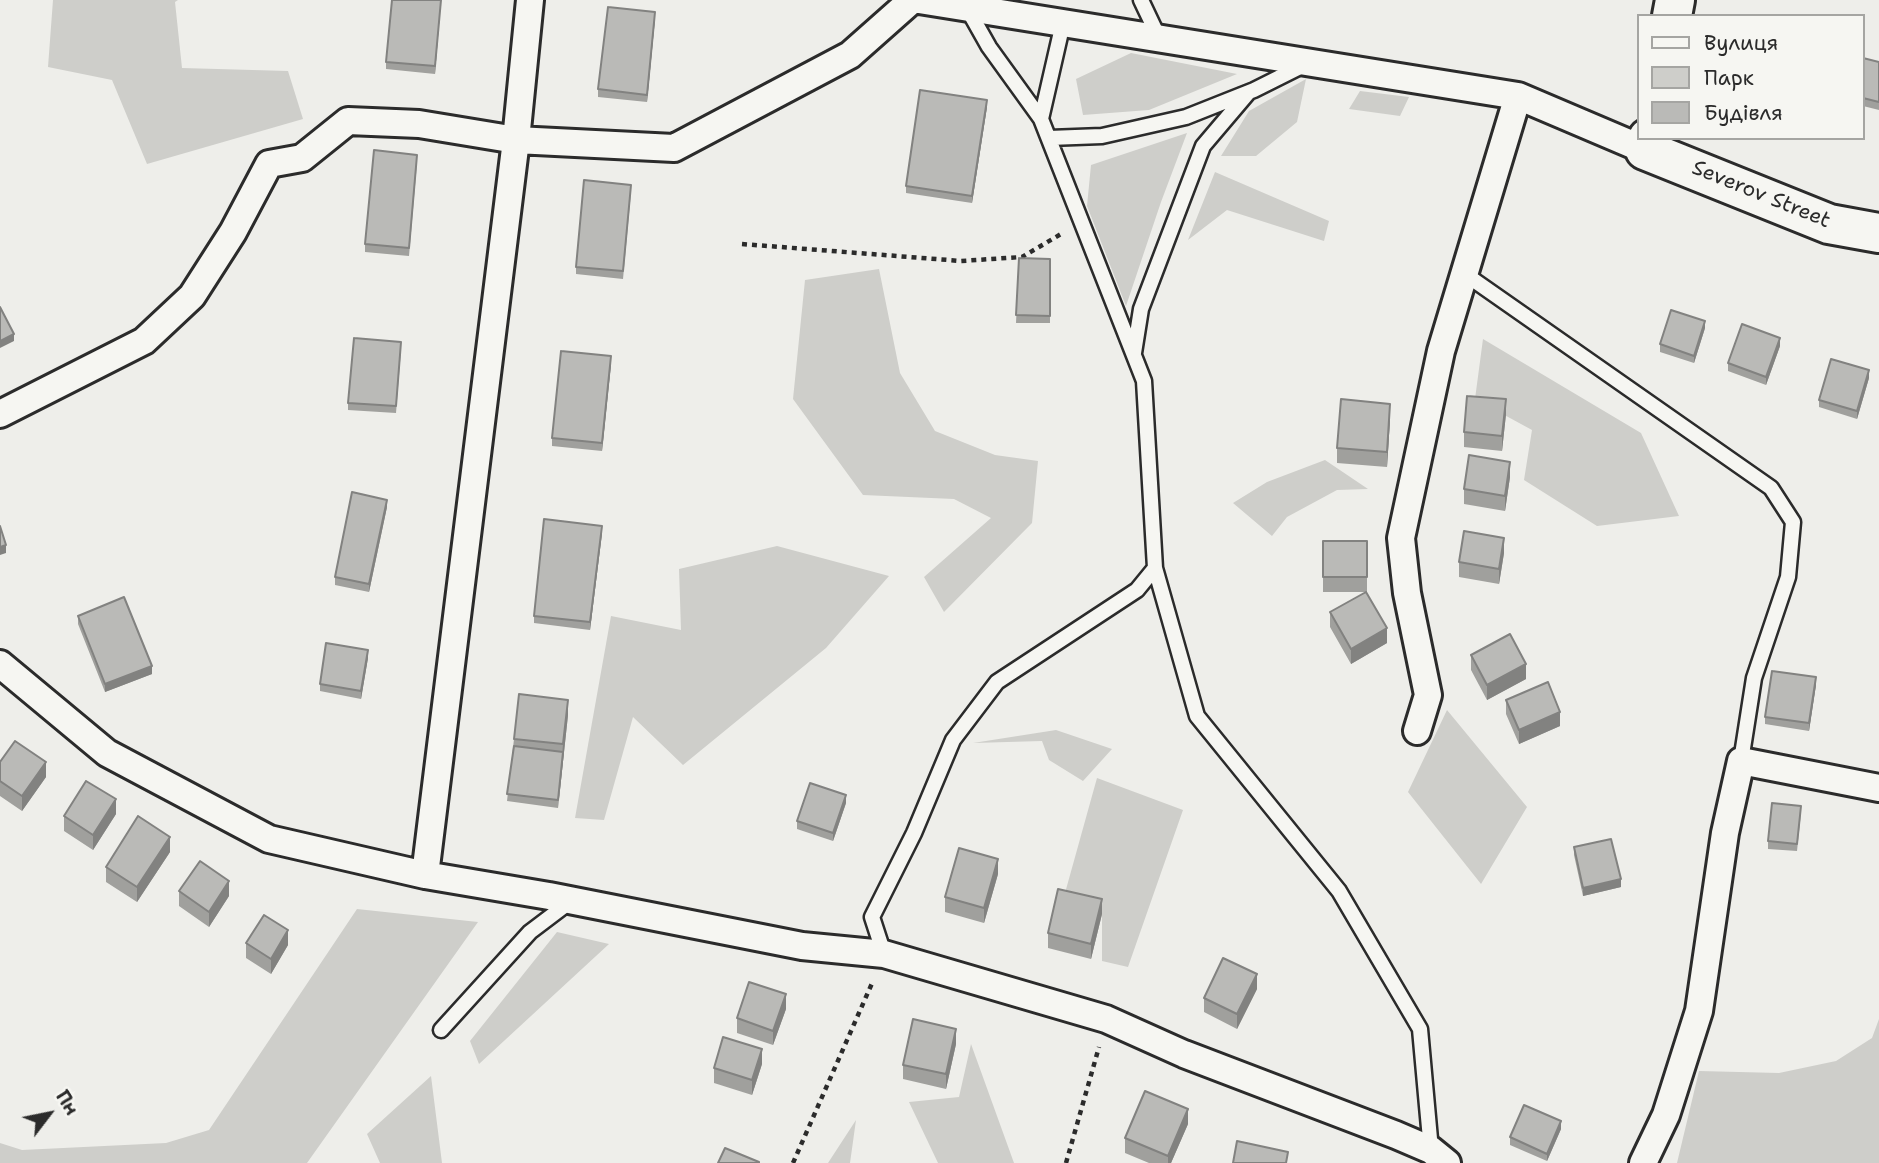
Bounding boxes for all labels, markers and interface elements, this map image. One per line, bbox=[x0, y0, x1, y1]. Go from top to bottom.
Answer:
legend bbox=[1638, 14, 1865, 140]
text: Вулиця bbox=[1704, 29, 1778, 57]
text: Парк bbox=[1704, 64, 1754, 92]
text: Будівля bbox=[1704, 99, 1783, 127]
street label: Severov Street bbox=[1688, 156, 1834, 234]
north arrow bbox=[14, 1079, 84, 1149]
text: Пн bbox=[50, 1085, 84, 1120]

